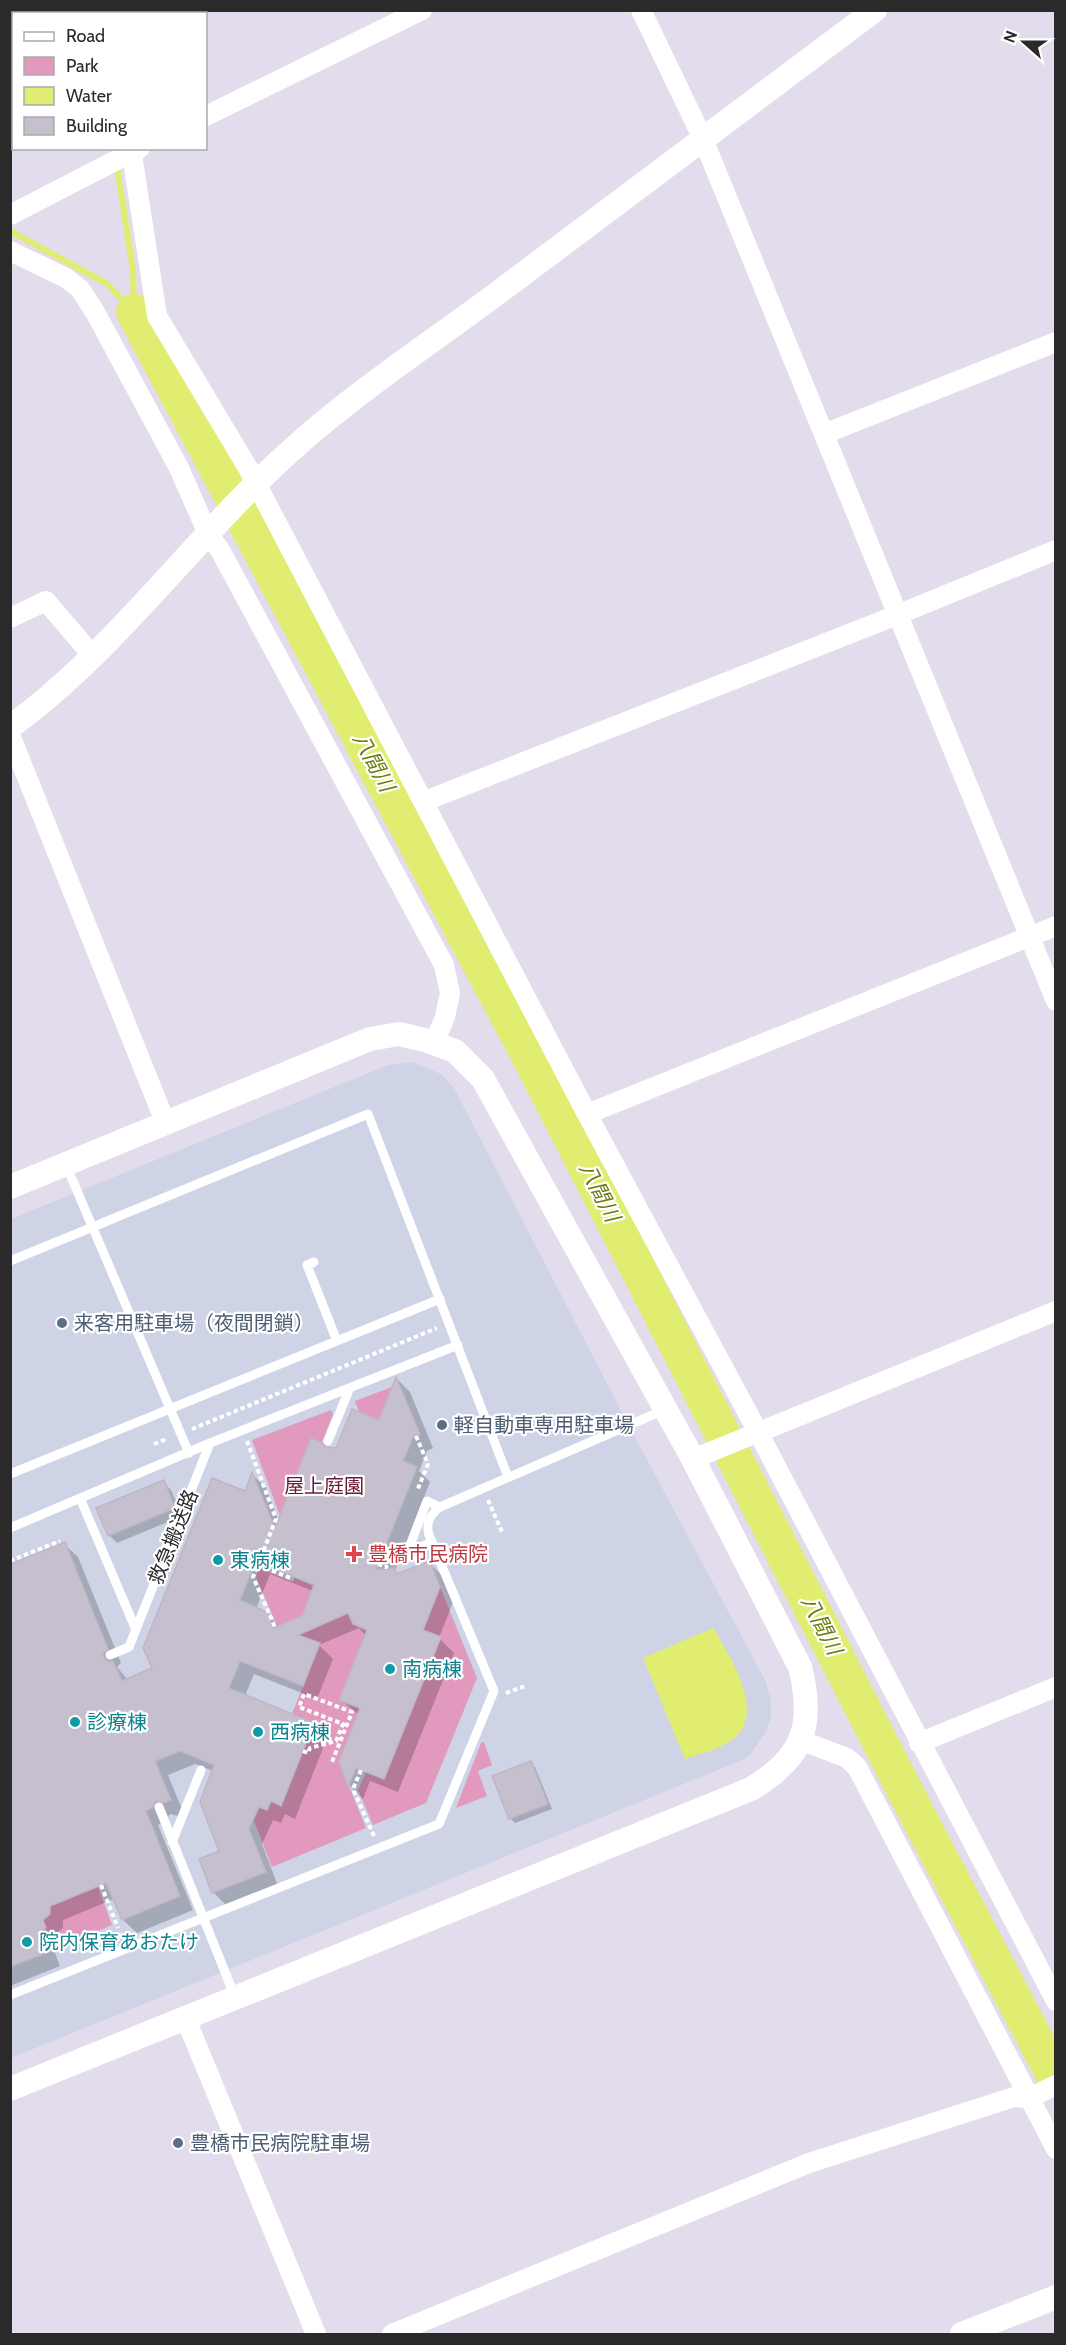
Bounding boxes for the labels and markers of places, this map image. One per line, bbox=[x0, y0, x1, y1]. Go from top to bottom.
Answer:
place label: 来客用駐車場（夜間閉鎖） bbox=[74, 1311, 314, 1335]
marker: 来客用駐車場（夜間閉鎖） bbox=[55, 1316, 69, 1330]
place label: 軽自動車専用駐車場 bbox=[454, 1413, 634, 1437]
marker: 軽自動車専用駐車場 bbox=[435, 1418, 449, 1432]
place label: 豊橋市民病院 bbox=[368, 1542, 488, 1566]
marker: 豊橋市民病院 bbox=[345, 1545, 363, 1563]
place label: 東病棟 bbox=[230, 1548, 290, 1572]
marker: 東病棟 bbox=[211, 1553, 225, 1567]
place label: 南病棟 bbox=[402, 1657, 462, 1681]
marker: 南病棟 bbox=[383, 1662, 397, 1676]
place label: 診療棟 bbox=[87, 1710, 147, 1734]
marker: 診療棟 bbox=[68, 1715, 82, 1729]
place label: 西病棟 bbox=[270, 1720, 330, 1744]
marker: 西病棟 bbox=[251, 1725, 265, 1739]
place label: 院内保育あおたけ bbox=[39, 1930, 199, 1954]
marker: 院内保育あおたけ bbox=[20, 1935, 34, 1949]
place label: 豊橋市民病院駐車場 bbox=[190, 2131, 370, 2155]
marker: 豊橋市民病院駐車場 bbox=[171, 2136, 185, 2150]

